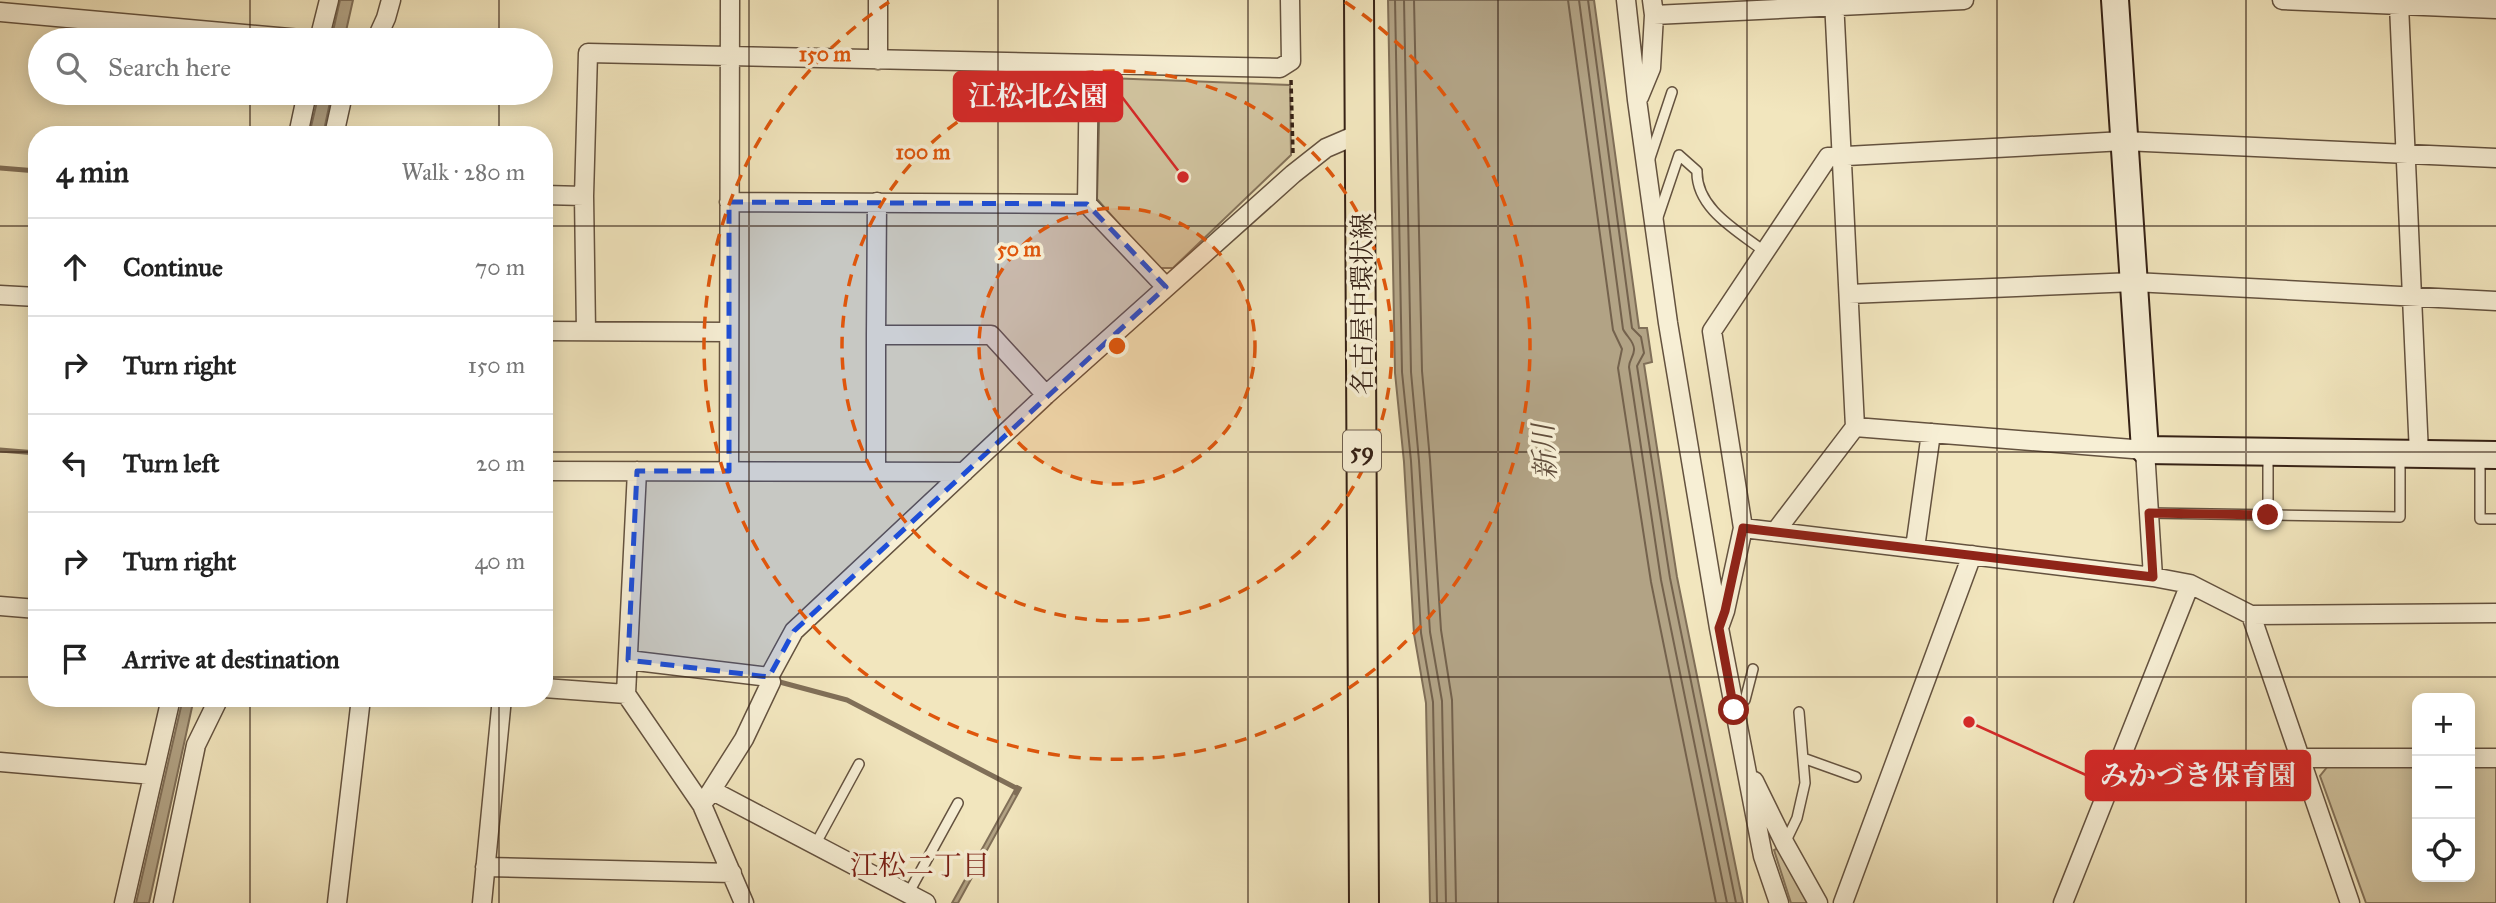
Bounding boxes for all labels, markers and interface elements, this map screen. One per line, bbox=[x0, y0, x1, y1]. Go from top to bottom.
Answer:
search box bbox=[28, 28, 553, 105]
text: 150 m bbox=[799, 41, 851, 67]
icon: search bbox=[52, 48, 90, 86]
text: Search here bbox=[108, 51, 231, 83]
callout: 江松北公園 bbox=[954, 72, 1122, 121]
text: 江松北公園 bbox=[968, 79, 1108, 114]
text: 100 m bbox=[896, 139, 951, 165]
text: 4 min bbox=[56, 154, 129, 190]
text: Walk · 280 m bbox=[401, 158, 525, 186]
street label: 名古屋中環状線 bbox=[1346, 213, 1378, 395]
text: 50 m bbox=[997, 236, 1041, 262]
icon: ahead bbox=[56, 248, 94, 286]
text: Continue bbox=[123, 251, 223, 283]
text: 70 m bbox=[475, 253, 525, 281]
centre of rings bbox=[1105, 334, 1129, 358]
icon: right bbox=[56, 346, 94, 384]
text: Turn right bbox=[123, 349, 236, 381]
text: 150 m bbox=[468, 351, 525, 379]
water label: 新川 bbox=[1525, 420, 1563, 481]
road number: 59 bbox=[1343, 430, 1381, 472]
icon: left bbox=[56, 444, 94, 482]
text: Turn left bbox=[123, 447, 219, 479]
text: 20 m bbox=[476, 449, 525, 477]
route end bbox=[2252, 499, 2283, 530]
icon: right bbox=[56, 542, 94, 580]
text: Turn right bbox=[123, 545, 236, 577]
text: 40 m bbox=[475, 547, 525, 575]
icon: arrive bbox=[56, 640, 94, 678]
text: Arrive at destination bbox=[123, 643, 340, 675]
map controls bbox=[2412, 693, 2475, 882]
button: + bbox=[2412, 693, 2475, 756]
route start bbox=[1718, 694, 1749, 725]
callout: みかづき保育園 bbox=[2086, 751, 2310, 800]
button: − bbox=[2412, 756, 2475, 819]
text: みかづき保育園 bbox=[2100, 758, 2296, 793]
button: locate bbox=[2412, 819, 2475, 882]
district label: 江松二丁目 bbox=[850, 848, 990, 883]

